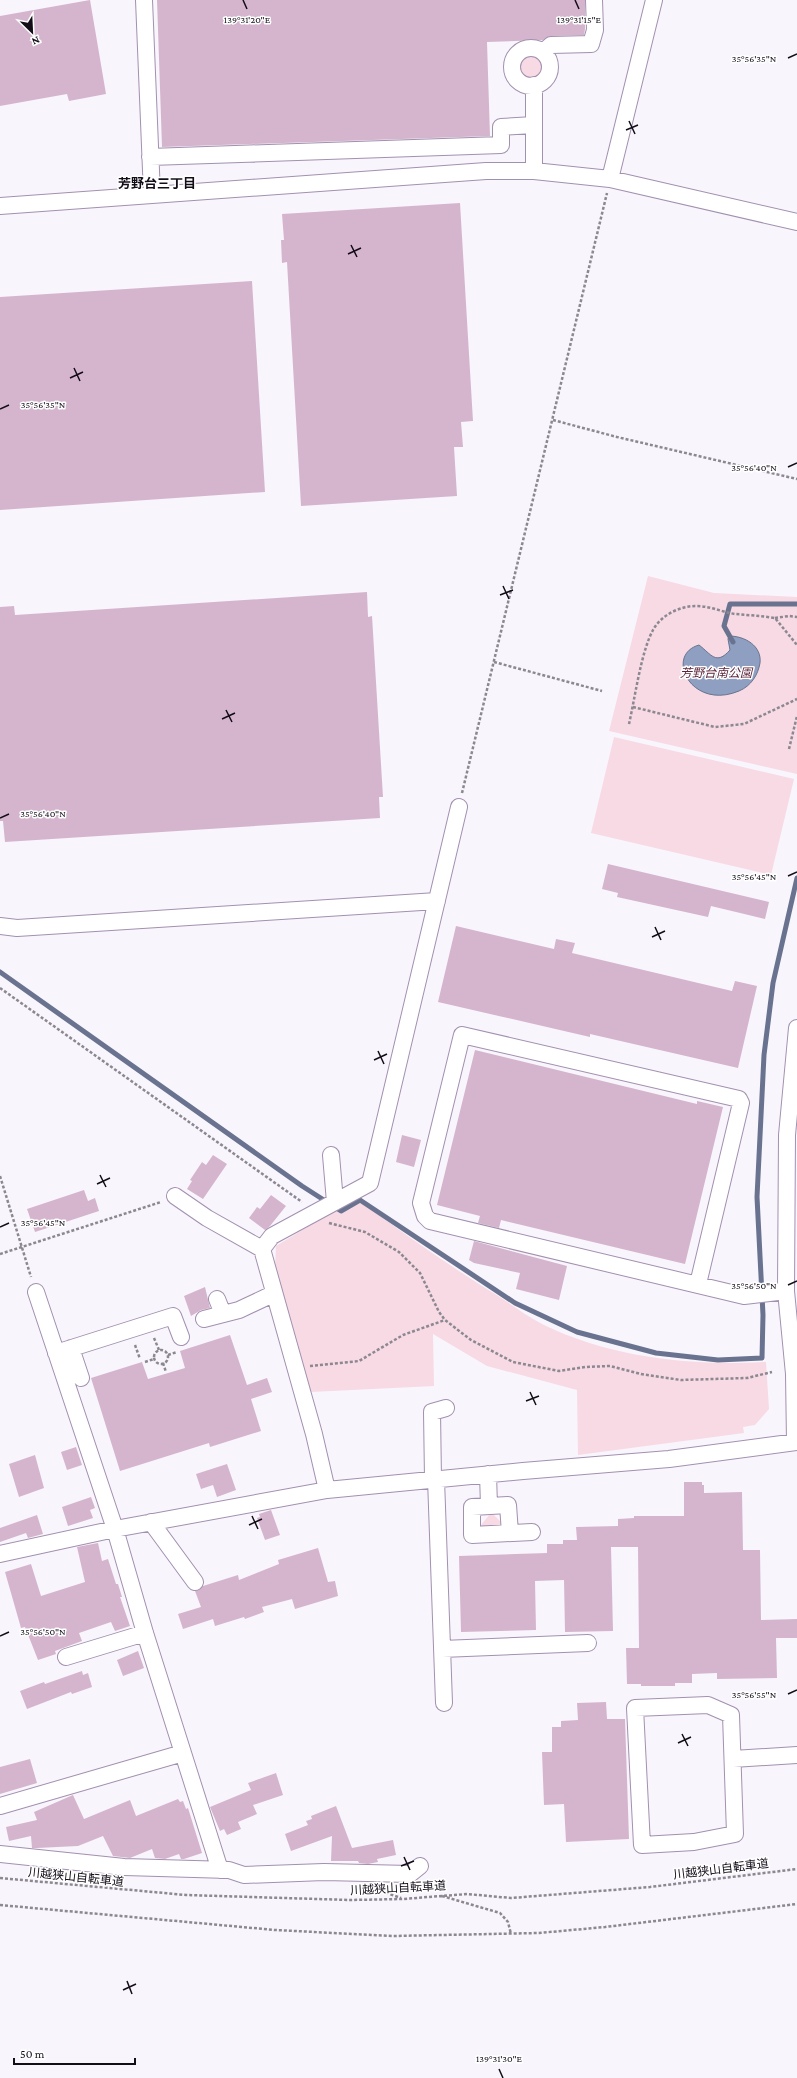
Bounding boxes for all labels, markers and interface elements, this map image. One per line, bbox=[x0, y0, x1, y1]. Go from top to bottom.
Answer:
north arrow bbox=[12, 12, 52, 52]
text: 139°31'20"E bbox=[224, 14, 271, 25]
text: 139°31'15"E bbox=[557, 14, 602, 25]
text: N bbox=[30, 34, 42, 48]
text: 35°56'35"N bbox=[732, 53, 777, 64]
district label: 芳野台三丁目 bbox=[118, 176, 196, 191]
text: 35°56'35"N bbox=[21, 399, 66, 410]
text: 35°56'40"N bbox=[731, 462, 777, 473]
park label: 芳野台南公園 bbox=[680, 666, 754, 680]
text: 35°56'40"N bbox=[20, 808, 66, 819]
text: 35°56'45"N bbox=[732, 871, 777, 882]
text: 35°56'45"N bbox=[21, 1217, 66, 1228]
text: 35°56'50"N bbox=[731, 1280, 777, 1291]
text: 35°56'50"N bbox=[20, 1626, 66, 1637]
text: 35°56'55"N bbox=[732, 1689, 777, 1700]
street label: 川越狭山自転車道 bbox=[672, 1856, 770, 1882]
street label: 川越狭山自転車道 bbox=[28, 1865, 124, 1889]
street label: 川越狭山自転車道 bbox=[350, 1878, 446, 1898]
scale bar bbox=[14, 2040, 135, 2066]
text: 50 m bbox=[20, 2047, 45, 2061]
text: 139°31'30"E bbox=[476, 2053, 523, 2064]

